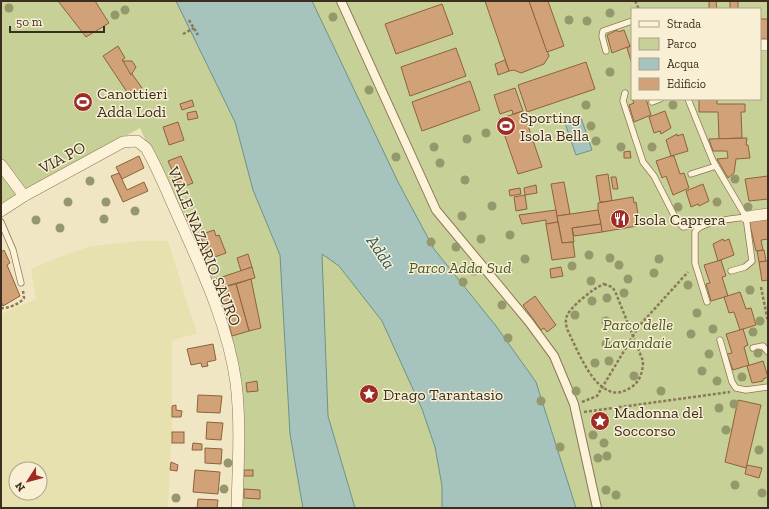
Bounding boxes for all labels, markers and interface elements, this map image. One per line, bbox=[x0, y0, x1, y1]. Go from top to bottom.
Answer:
scale bar bbox=[10, 8, 104, 34]
legend bbox=[631, 8, 761, 100]
text: 50 m bbox=[16, 15, 43, 29]
text: Strada bbox=[667, 17, 701, 31]
text: Parco bbox=[667, 37, 696, 51]
text: Acqua bbox=[667, 57, 699, 71]
text: Edificio bbox=[667, 77, 706, 91]
place label: Canottieri Adda Lodi bbox=[97, 84, 168, 121]
sports icon: Canottieri Adda Lodi bbox=[72, 91, 94, 113]
place label: Sporting Isola Bella bbox=[520, 108, 590, 145]
sports icon: Sporting Isola Bella bbox=[495, 115, 517, 137]
street label: VIA PO bbox=[35, 137, 89, 178]
street label: VIALE NAZARIO SAURO bbox=[164, 163, 245, 329]
restaurant icon: Isola Caprera bbox=[609, 208, 631, 230]
place label: Isola Caprera bbox=[634, 210, 726, 229]
water label: Adda bbox=[362, 230, 399, 273]
park label: Parco Adda Sud bbox=[409, 258, 511, 277]
park label: Parco delle Lavandaie bbox=[603, 315, 673, 352]
place icon: Drago Tarantasio bbox=[358, 383, 380, 405]
place label: Drago Tarantasio bbox=[383, 385, 503, 404]
place label: Madonna del Soccorso bbox=[614, 403, 703, 440]
place icon: Madonna del Soccorso bbox=[589, 410, 611, 432]
north arrow bbox=[8, 461, 48, 501]
text: N bbox=[12, 479, 28, 494]

